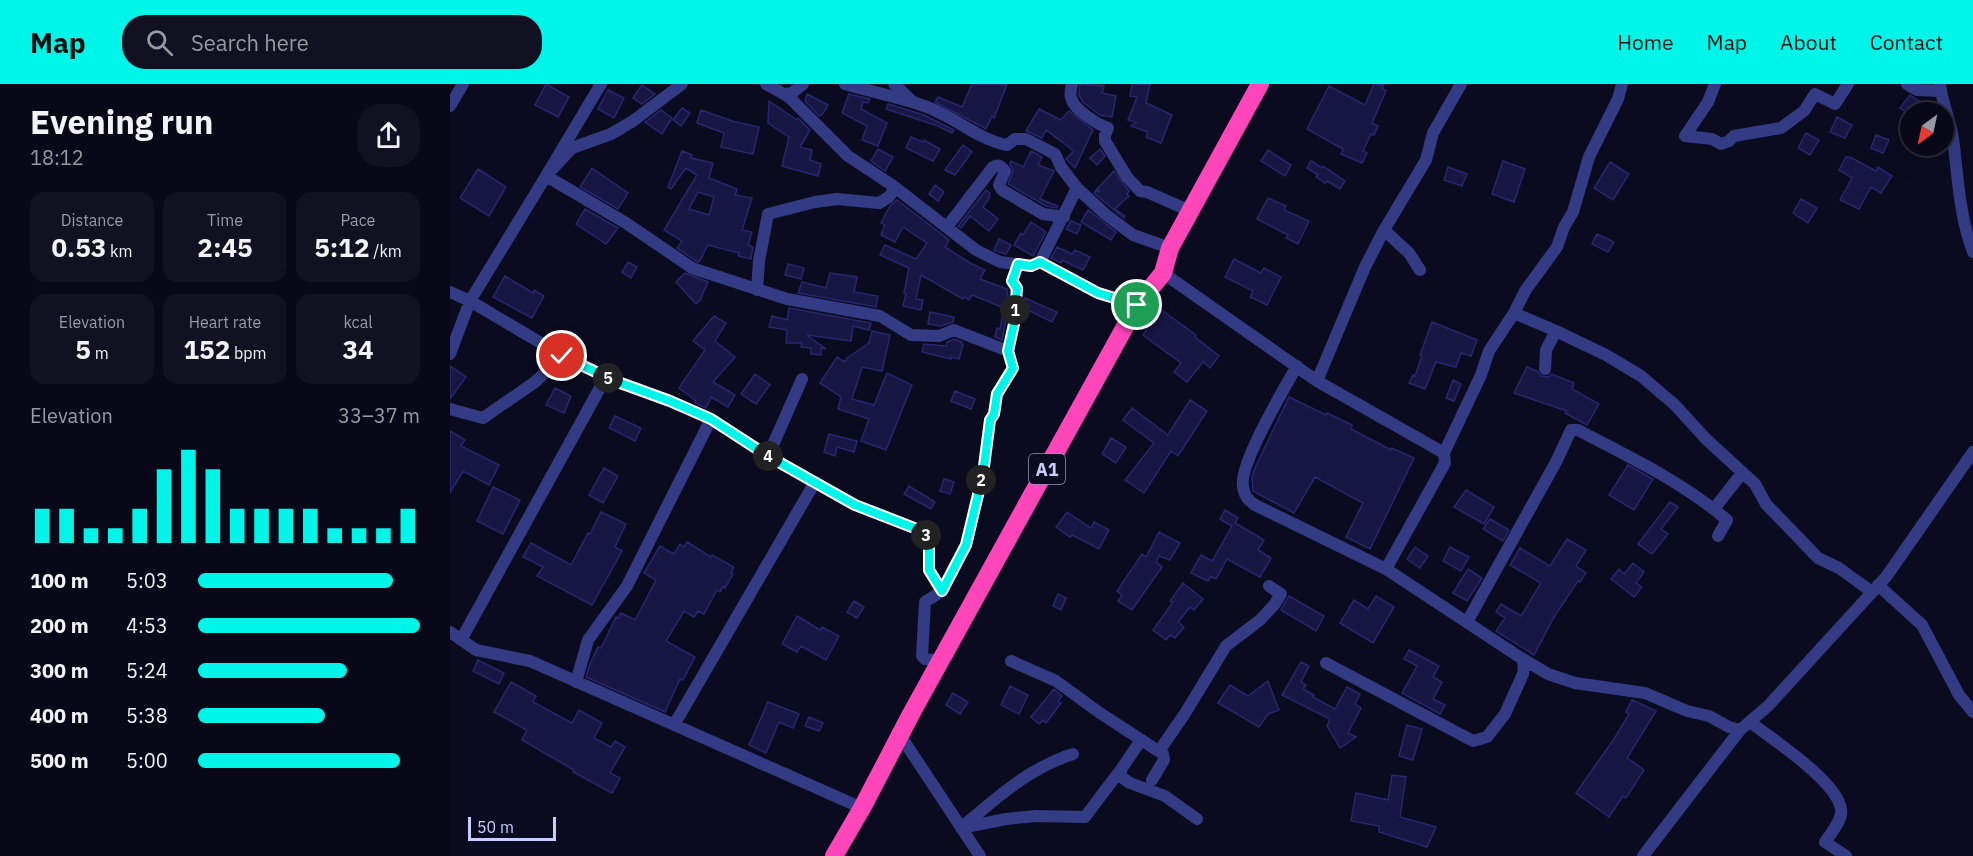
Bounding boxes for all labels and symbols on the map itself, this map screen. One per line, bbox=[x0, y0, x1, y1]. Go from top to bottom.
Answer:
north arrow bbox=[1900, 102, 1954, 156]
pin bbox=[1111, 279, 1162, 330]
pin: 1 bbox=[1000, 295, 1030, 325]
pin bbox=[536, 330, 587, 381]
pin: 5 bbox=[593, 363, 623, 393]
pin: 4 bbox=[753, 441, 783, 471]
road number: A1 bbox=[1029, 454, 1065, 484]
pin: 2 bbox=[966, 465, 996, 495]
pin: 3 bbox=[911, 520, 941, 550]
scale bar bbox=[468, 814, 556, 842]

